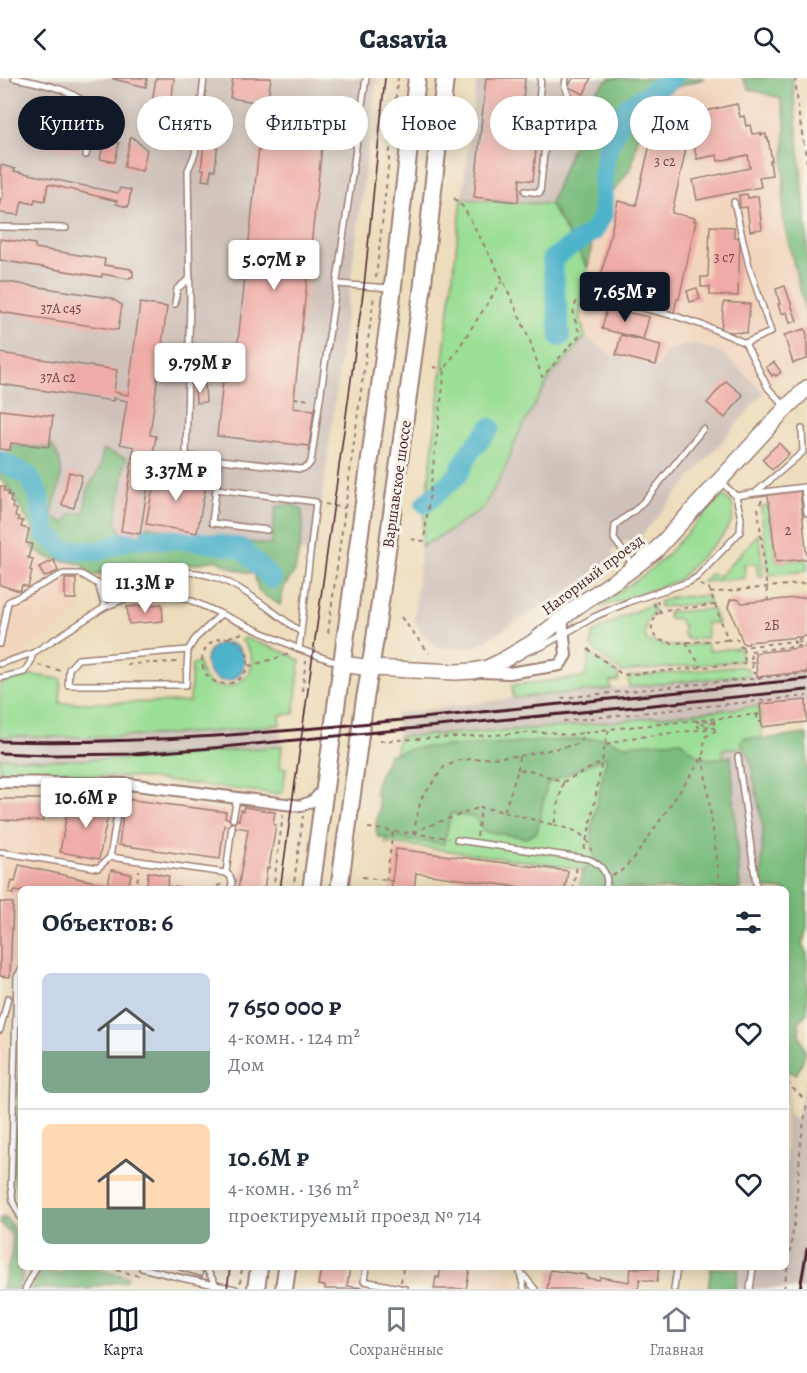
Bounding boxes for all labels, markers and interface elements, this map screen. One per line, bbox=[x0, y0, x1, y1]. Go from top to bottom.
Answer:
text: Casavia bbox=[359, 21, 448, 57]
icon: back bbox=[24, 23, 57, 56]
icon: search bbox=[750, 23, 783, 56]
chip: Купить bbox=[18, 96, 125, 150]
chip: Снять bbox=[137, 96, 233, 150]
chip: Фильтры bbox=[245, 96, 368, 150]
chip: Новое bbox=[380, 96, 478, 150]
chip: Квартира bbox=[490, 96, 618, 150]
chip: Дом bbox=[630, 96, 711, 150]
house number: 3 с2 bbox=[654, 152, 676, 171]
pin: 5.07M ₽ bbox=[219, 240, 329, 291]
text: 5.07M ₽ bbox=[242, 246, 306, 273]
house number: 3 с7 bbox=[714, 248, 734, 267]
pin: 7.65M ₽ bbox=[570, 272, 680, 323]
text: 7.65M ₽ bbox=[594, 278, 656, 305]
house number: 37А с45 bbox=[40, 299, 82, 318]
pin: 9.79M ₽ bbox=[145, 343, 255, 394]
text: 9.79M ₽ bbox=[168, 349, 232, 376]
house number: 37А с2 bbox=[40, 368, 76, 387]
street label: Варшавское шоссе bbox=[377, 419, 417, 549]
pin: 3.37M ₽ bbox=[121, 451, 231, 502]
text: 3.37M ₽ bbox=[145, 457, 207, 484]
house number: 2 bbox=[785, 521, 792, 540]
street label: Нагорный проезд bbox=[537, 529, 648, 620]
pin: 11.3M ₽ bbox=[90, 563, 200, 614]
text: 11.3M ₽ bbox=[116, 569, 174, 596]
house number: 2Б bbox=[765, 616, 780, 635]
pin: 10.6M ₽ bbox=[31, 778, 141, 829]
text: 10.6M ₽ bbox=[55, 784, 117, 811]
text: Объектов: 6 bbox=[42, 905, 173, 940]
icon: filters bbox=[732, 906, 765, 939]
text: 7 650 000 ₽ bbox=[228, 989, 341, 1024]
icon: home bbox=[90, 997, 162, 1069]
icon: heart bbox=[732, 1017, 765, 1050]
text: 4-комн. · 124 m² bbox=[228, 1024, 360, 1051]
text: Дом bbox=[228, 1051, 264, 1078]
text: 10.6M ₽ bbox=[228, 1140, 309, 1175]
icon: home bbox=[90, 1148, 162, 1220]
icon: heart bbox=[732, 1168, 765, 1201]
text: 4-комн. · 136 m² bbox=[228, 1175, 359, 1202]
text: проектируемый проезд № 714 bbox=[228, 1202, 481, 1229]
tab: Карта bbox=[103, 1303, 143, 1361]
tab: Сохранённые bbox=[349, 1303, 444, 1361]
tab: Главная bbox=[650, 1303, 704, 1361]

